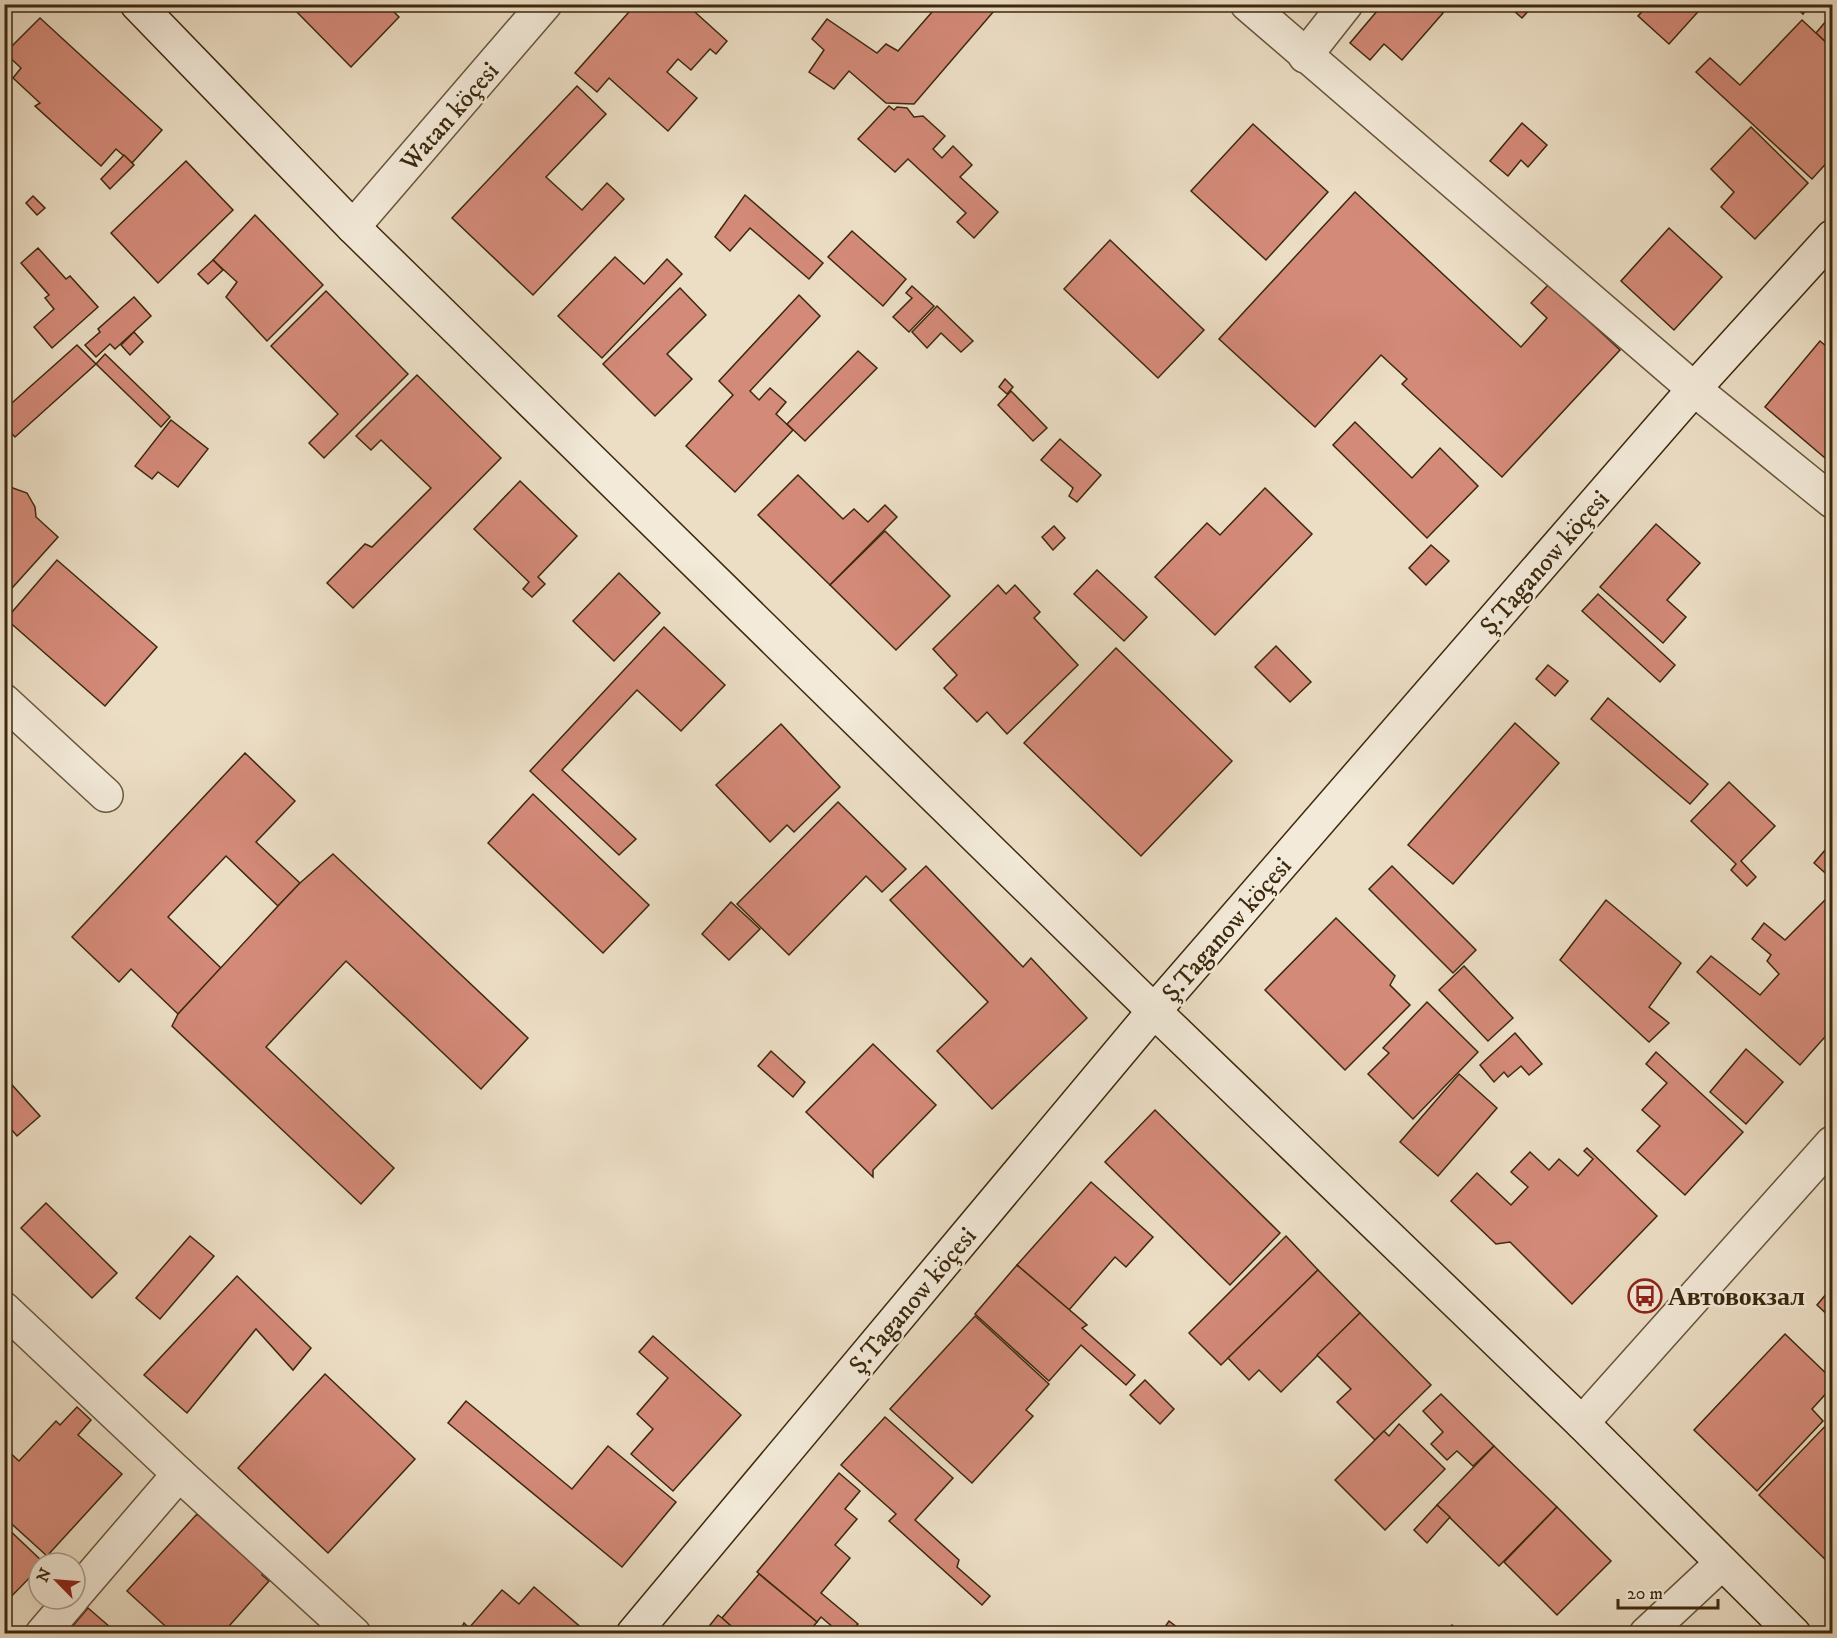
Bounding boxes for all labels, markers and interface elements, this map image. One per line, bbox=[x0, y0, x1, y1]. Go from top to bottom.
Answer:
street label: Watan köçesi bbox=[393, 55, 507, 179]
street label: Ş.Taganow köçesi bbox=[1473, 484, 1617, 642]
street label: Ş.Taganow köçesi bbox=[1155, 851, 1299, 1009]
street label: Ş.Taganow köçesi bbox=[842, 1221, 984, 1381]
bus stop icon: Автовокзал bbox=[1627, 1278, 1663, 1314]
place label: Автовокзал bbox=[1668, 1281, 1805, 1314]
north arrow bbox=[27, 1551, 87, 1611]
text: N bbox=[32, 1565, 56, 1585]
scale bar bbox=[1618, 1572, 1718, 1610]
text: 20 m bbox=[1627, 1583, 1663, 1605]

